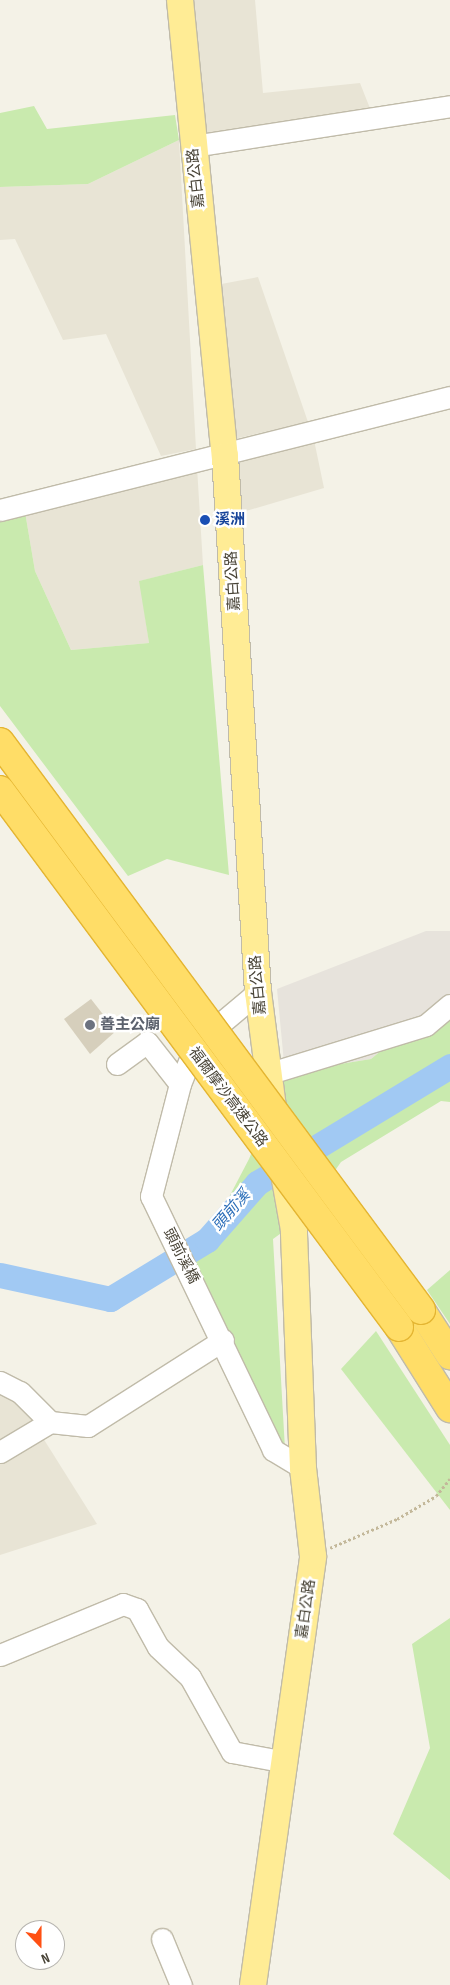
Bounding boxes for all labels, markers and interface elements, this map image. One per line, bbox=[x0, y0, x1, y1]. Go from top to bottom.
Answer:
street label: 嘉白公路 bbox=[184, 147, 208, 209]
place label: 溪洲 bbox=[215, 511, 245, 529]
marker: 溪洲 bbox=[199, 514, 211, 526]
street label: 嘉白公路 bbox=[222, 551, 244, 611]
street label: 嘉白公路 bbox=[246, 954, 270, 1016]
place label: 善主公廟 bbox=[100, 1016, 160, 1034]
marker: 善主公廟 bbox=[84, 1019, 96, 1031]
street label: 福爾摩沙高速公路 bbox=[185, 1044, 271, 1150]
water label: 頭前溪 bbox=[209, 1187, 255, 1235]
street label: 頭前溪橋 bbox=[159, 1225, 203, 1287]
street label: 嘉白公路 bbox=[293, 1578, 319, 1640]
north arrow bbox=[15, 1920, 65, 1970]
text: N bbox=[39, 1949, 52, 1968]

